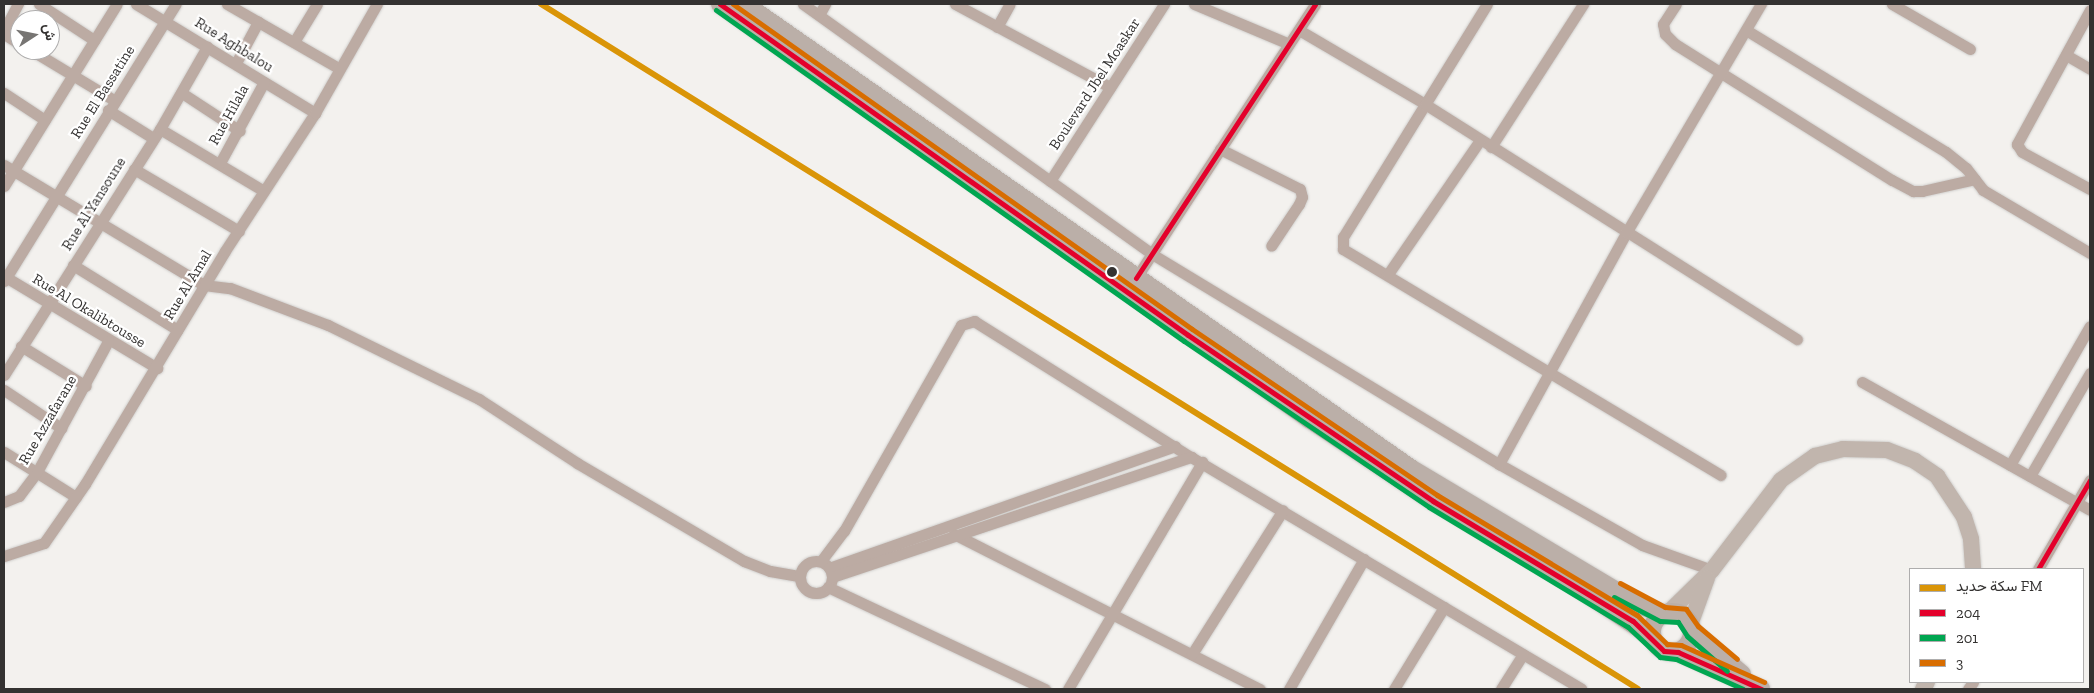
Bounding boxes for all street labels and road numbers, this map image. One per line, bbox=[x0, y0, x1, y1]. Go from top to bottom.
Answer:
street label: Rue Aghbalou bbox=[191, 14, 277, 76]
street label: Boulevard Jbel Moaskar bbox=[1046, 15, 1144, 153]
street label: Rue El Bassatine bbox=[67, 42, 139, 142]
street label: Rue Hilala bbox=[205, 82, 253, 148]
street label: Rue Al Yansoune bbox=[58, 154, 130, 254]
street label: Rue Al Amal bbox=[160, 246, 216, 324]
street label: Rue Al Okalibtousse bbox=[29, 270, 149, 352]
street label: Rue Azzafarane bbox=[15, 372, 81, 468]

